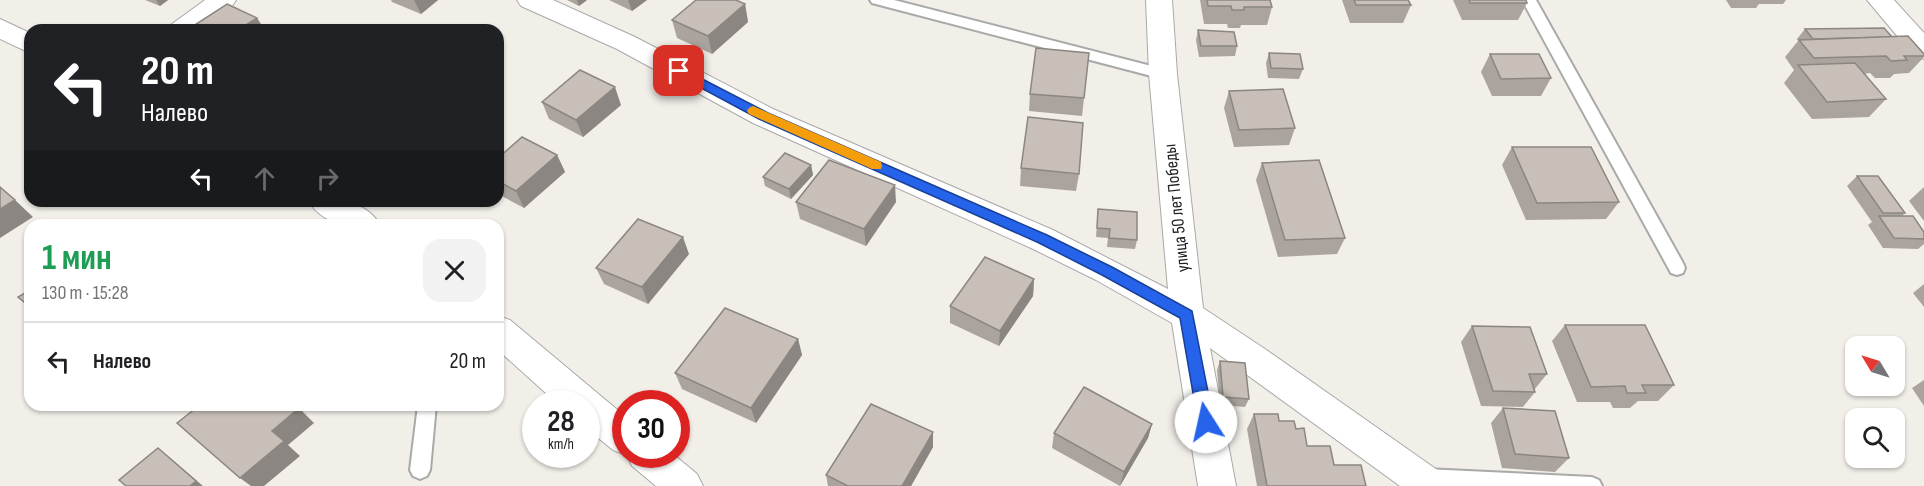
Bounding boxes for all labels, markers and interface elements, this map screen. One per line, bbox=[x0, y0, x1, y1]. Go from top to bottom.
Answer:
pin bbox=[653, 45, 704, 96]
text: 20 m bbox=[141, 46, 214, 97]
icon: left bbox=[42, 48, 120, 126]
icon: arrive bbox=[662, 54, 695, 87]
text: Налево bbox=[141, 97, 208, 129]
street label: улица 50 лет Победы bbox=[1159, 143, 1194, 273]
icon: left bbox=[185, 162, 218, 195]
icon: ahead bbox=[248, 162, 281, 195]
icon: right bbox=[311, 162, 344, 195]
text: 1 мин bbox=[42, 237, 112, 280]
button: close bbox=[423, 239, 486, 302]
text: 130 m · 15:28 bbox=[42, 281, 128, 305]
north arrow bbox=[1845, 336, 1905, 396]
map controls bbox=[1845, 336, 1905, 468]
icon: left bbox=[42, 345, 75, 378]
text: Налево bbox=[93, 348, 151, 375]
text: 20 m bbox=[450, 348, 486, 375]
speed limit sign: 30 bbox=[612, 390, 690, 468]
position arrow bbox=[1174, 390, 1238, 454]
text: 28 bbox=[547, 404, 575, 440]
button: search bbox=[1845, 408, 1905, 468]
text: km/h bbox=[548, 435, 574, 454]

